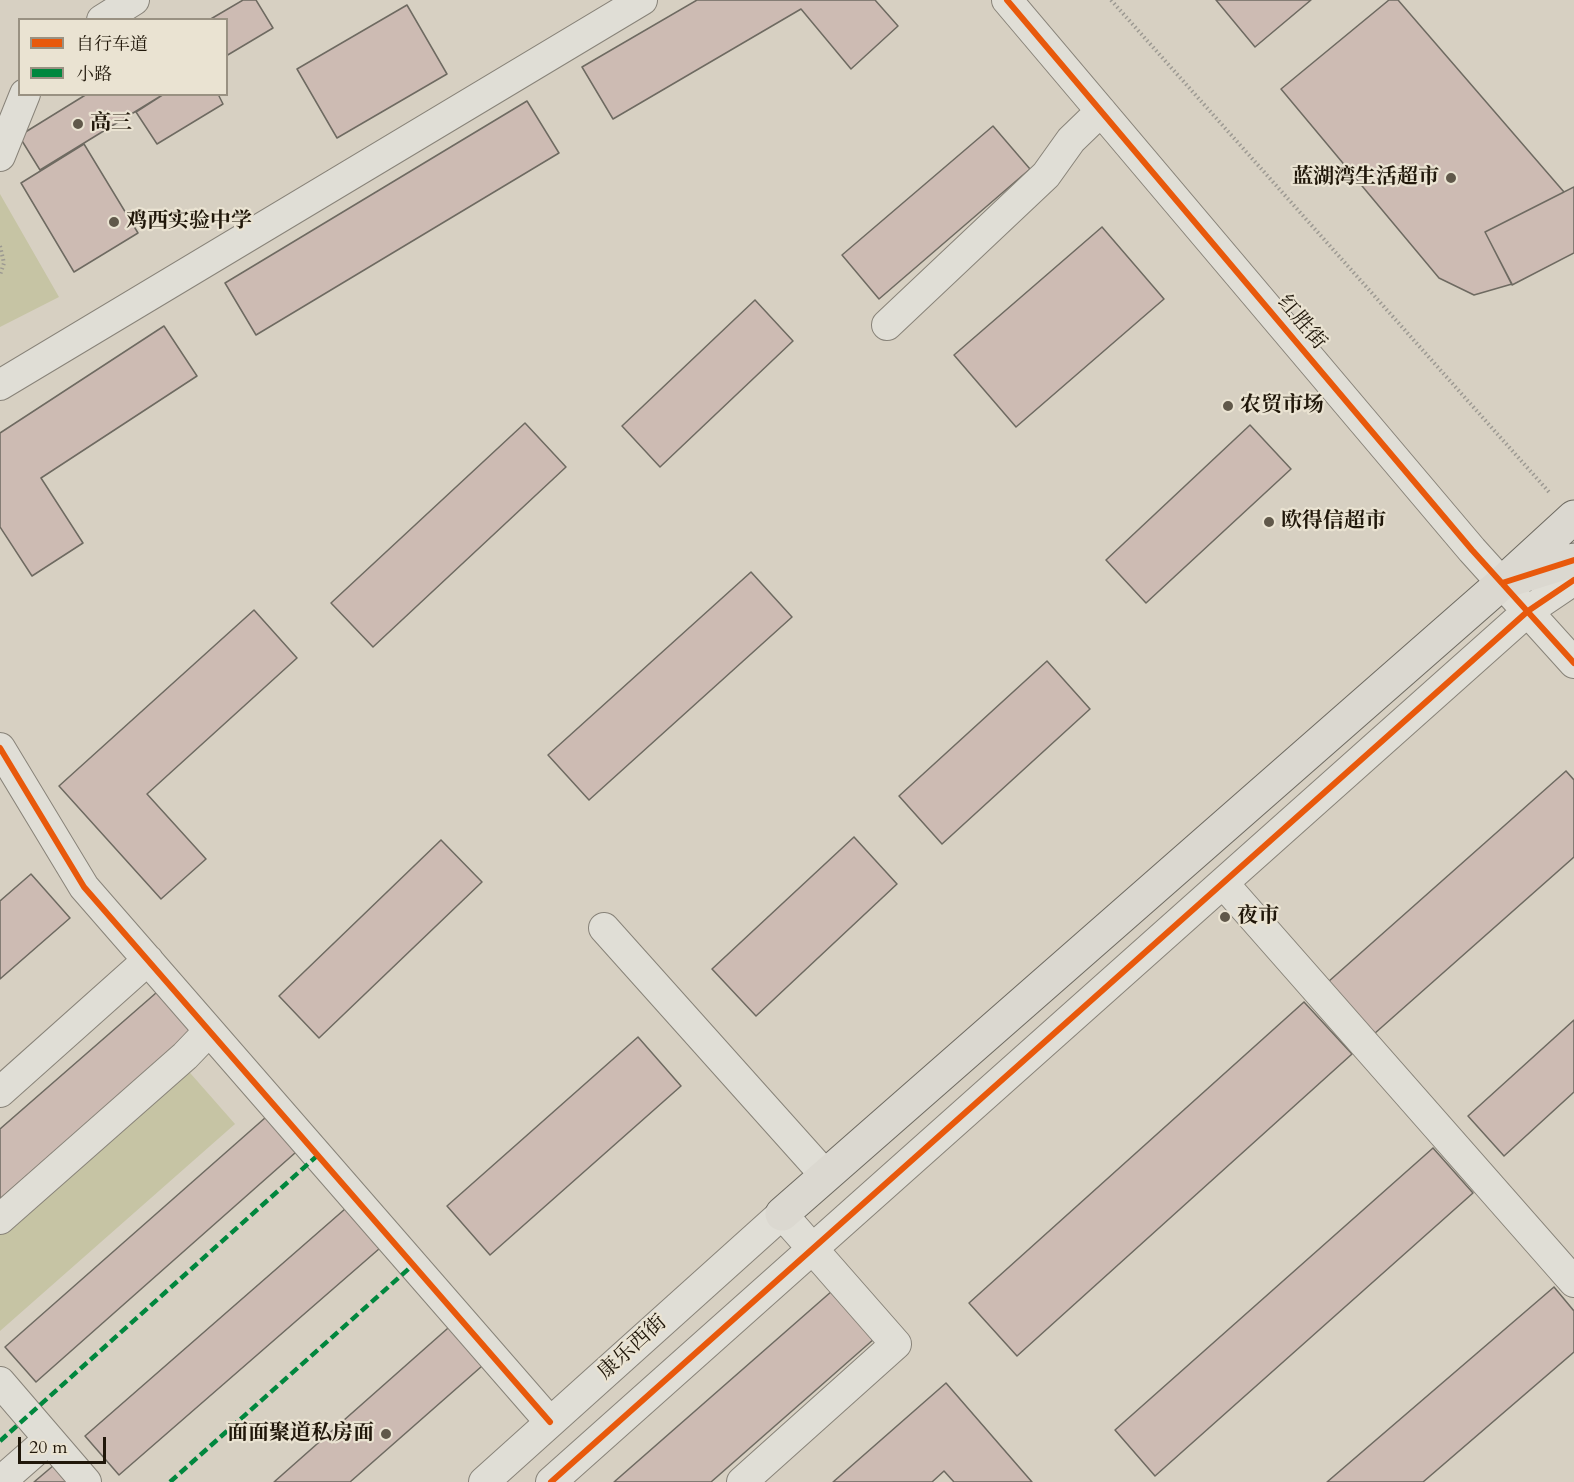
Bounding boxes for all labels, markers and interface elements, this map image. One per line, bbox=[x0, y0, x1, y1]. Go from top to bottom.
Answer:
legend bbox=[18, 18, 228, 96]
text: 自行车道 bbox=[76, 32, 148, 57]
text: 小路 bbox=[76, 62, 112, 87]
place label: 高三 bbox=[90, 111, 132, 137]
marker: 高三 bbox=[71, 117, 85, 131]
place label: 蓝湖湾生活超市 bbox=[1292, 165, 1439, 191]
marker: 蓝湖湾生活超市 bbox=[1444, 171, 1458, 185]
place label: 鸡西实验中学 bbox=[126, 209, 252, 235]
marker: 鸡西实验中学 bbox=[107, 215, 121, 229]
street label: 红胜街 bbox=[1271, 291, 1331, 355]
place label: 农贸市场 bbox=[1240, 393, 1324, 419]
marker: 农贸市场 bbox=[1221, 399, 1235, 413]
place label: 欧得信超市 bbox=[1281, 509, 1386, 535]
marker: 欧得信超市 bbox=[1262, 515, 1276, 529]
place label: 夜市 bbox=[1237, 904, 1279, 930]
marker: 夜市 bbox=[1218, 910, 1232, 924]
street label: 康乐西街 bbox=[593, 1311, 673, 1385]
place label: 面面聚道私房面 bbox=[227, 1421, 374, 1447]
scale bar bbox=[21, 1425, 110, 1463]
marker: 面面聚道私房面 bbox=[379, 1427, 393, 1441]
text: 20 m bbox=[29, 1435, 68, 1460]

